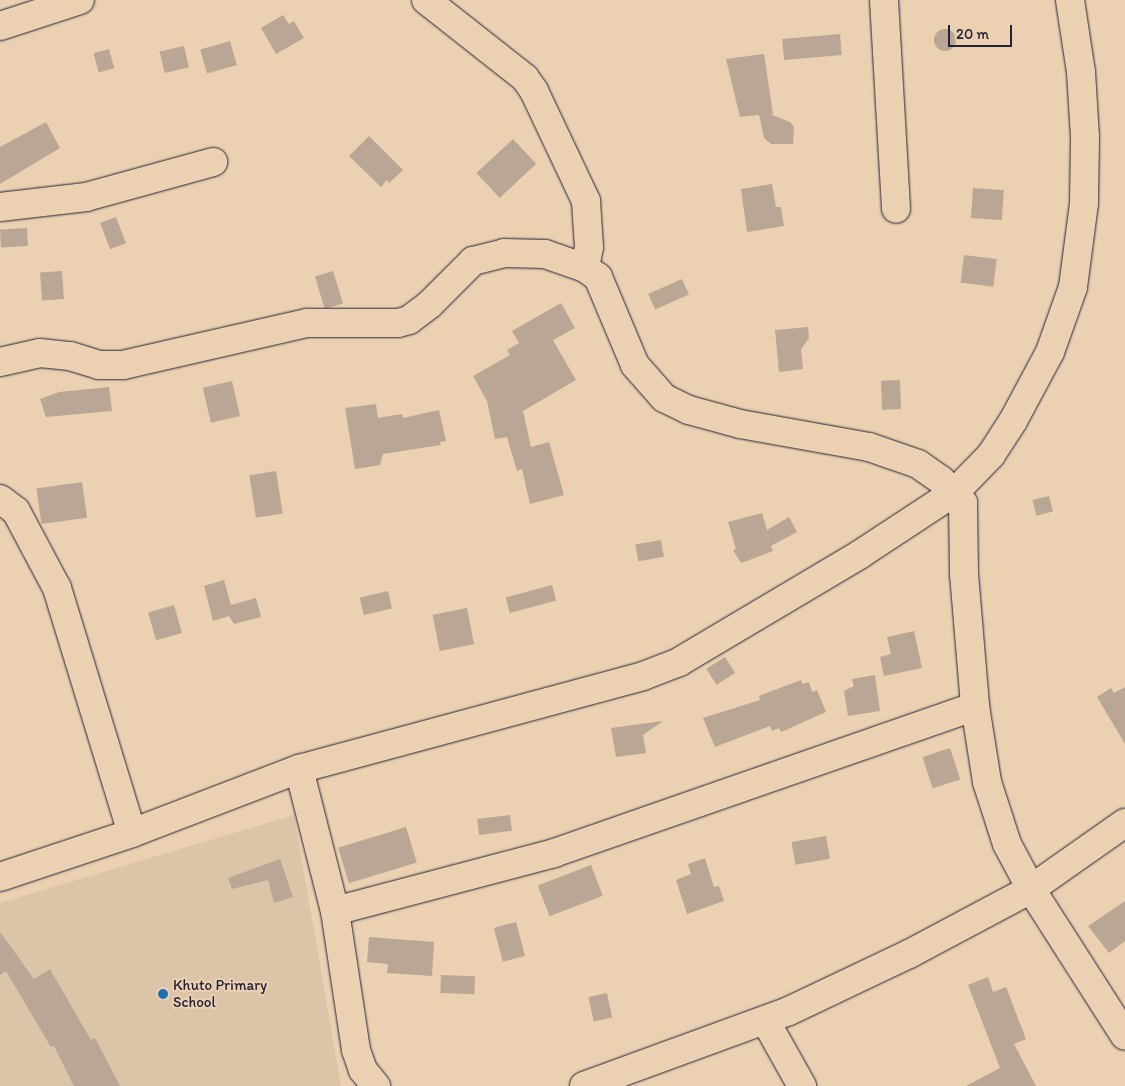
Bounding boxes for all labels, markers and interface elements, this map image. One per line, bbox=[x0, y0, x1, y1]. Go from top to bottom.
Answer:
scale bar bbox=[950, 15, 1014, 47]
text: 20 m bbox=[956, 25, 989, 43]
place label: Khuto Primary School bbox=[173, 976, 266, 1011]
marker: Khuto Primary School bbox=[157, 988, 169, 1000]

